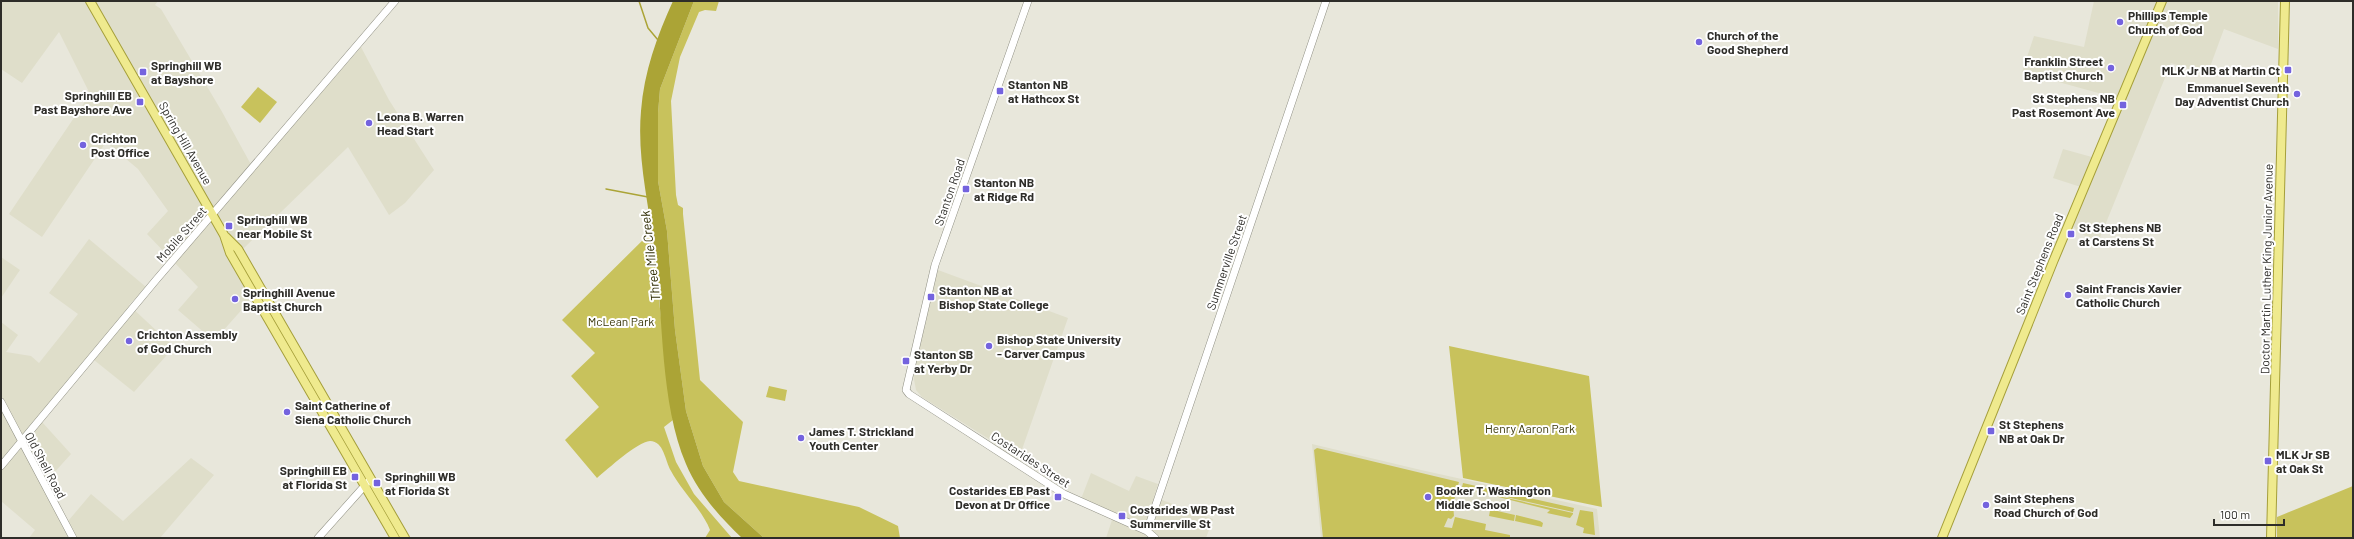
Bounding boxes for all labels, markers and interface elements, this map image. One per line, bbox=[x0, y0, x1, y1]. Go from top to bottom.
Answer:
place label: Phillips Temple Church of God bbox=[2128, 8, 2208, 36]
marker: Phillips Temple Church of God bbox=[2115, 17, 2125, 27]
place label: Church of the Good Shepherd bbox=[1707, 28, 1788, 56]
marker: Church of the Good Shepherd bbox=[1694, 37, 1704, 47]
place label: Franklin Street Baptist Church bbox=[2024, 54, 2103, 82]
place label: Springhill WB at Bayshore bbox=[151, 58, 222, 86]
marker: Franklin Street Baptist Church bbox=[2106, 63, 2116, 73]
place label: MLK Jr NB at Martin Ct bbox=[2162, 63, 2280, 77]
marker: MLK Jr NB at Martin Ct bbox=[2283, 65, 2293, 75]
marker: Springhill WB at Bayshore bbox=[138, 67, 148, 77]
place label: Stanton NB at Hathcox St bbox=[1008, 77, 1080, 105]
place label: Emmanuel Seventh Day Adventist Church bbox=[2175, 80, 2289, 108]
marker: Stanton NB at Hathcox St bbox=[995, 86, 1005, 96]
place label: Springhill EB Past Bayshore Ave bbox=[34, 88, 132, 116]
marker: Emmanuel Seventh Day Adventist Church bbox=[2292, 89, 2302, 99]
place label: St Stephens NB Past Rosemont Ave bbox=[2012, 91, 2115, 119]
marker: Springhill EB Past Bayshore Ave bbox=[135, 97, 145, 107]
street label: Spring Hill Avenue bbox=[157, 99, 215, 187]
marker: St Stephens NB Past Rosemont Ave bbox=[2118, 100, 2128, 110]
place label: Leona B. Warren Head Start bbox=[377, 109, 464, 137]
marker: Leona B. Warren Head Start bbox=[364, 118, 374, 128]
place label: Crichton Post Office bbox=[91, 131, 150, 159]
marker: Crichton Post Office bbox=[78, 140, 88, 150]
street label: Stanton Road bbox=[931, 157, 967, 227]
street label: Doctor Martin Luther King Junior Avenue bbox=[2257, 164, 2275, 374]
place label: Stanton NB at Ridge Rd bbox=[974, 175, 1034, 203]
marker: Stanton NB at Ridge Rd bbox=[961, 184, 971, 194]
street label: Mobile Street bbox=[153, 203, 209, 265]
water label: Three Mile Creek bbox=[636, 209, 663, 302]
place label: Springhill WB near Mobile St bbox=[237, 212, 312, 240]
street label: Summerville Street bbox=[1203, 212, 1249, 312]
street label: Saint Stephens Road bbox=[2012, 212, 2066, 316]
place label: St Stephens NB at Carstens St bbox=[2079, 220, 2162, 248]
marker: Springhill WB near Mobile St bbox=[224, 221, 234, 231]
marker: St Stephens NB at Carstens St bbox=[2066, 229, 2076, 239]
place label: Saint Francis Xavier Catholic Church bbox=[2076, 281, 2182, 309]
place label: Stanton NB at Bishop State College bbox=[939, 283, 1049, 311]
place label: Springhill Avenue Baptist Church bbox=[243, 285, 336, 313]
marker: Saint Francis Xavier Catholic Church bbox=[2063, 290, 2073, 300]
marker: Stanton NB at Bishop State College bbox=[926, 292, 936, 302]
marker: Springhill Avenue Baptist Church bbox=[230, 294, 240, 304]
park label: McLean Park bbox=[588, 314, 654, 328]
place label: Crichton Assembly of God Church bbox=[137, 327, 237, 355]
place label: Bishop State University - Carver Campus bbox=[997, 332, 1121, 360]
marker: Crichton Assembly of God Church bbox=[124, 336, 134, 346]
marker: Bishop State University - Carver Campus bbox=[984, 341, 994, 351]
place label: Stanton SB at Yerby Dr bbox=[914, 347, 973, 375]
marker: Stanton SB at Yerby Dr bbox=[901, 356, 911, 366]
place label: Saint Catherine of Siena Catholic Church bbox=[295, 398, 411, 426]
marker: Saint Catherine of Siena Catholic Church bbox=[282, 407, 292, 417]
place label: St Stephens NB at Oak Dr bbox=[1999, 417, 2065, 445]
park label: Henry Aaron Park bbox=[1485, 421, 1575, 435]
place label: James T. Strickland Youth Center bbox=[809, 424, 914, 452]
marker: St Stephens NB at Oak Dr bbox=[1986, 426, 1996, 436]
street label: Costarides Street bbox=[989, 428, 1073, 490]
street label: Old Shell Road bbox=[23, 429, 69, 501]
marker: James T. Strickland Youth Center bbox=[796, 433, 806, 443]
place label: MLK Jr SB at Oak St bbox=[2276, 447, 2330, 475]
marker: MLK Jr SB at Oak St bbox=[2263, 456, 2273, 466]
place label: Springhill EB at Florida St bbox=[280, 463, 347, 491]
place label: Springhill WB at Florida St bbox=[385, 469, 456, 497]
marker: Springhill EB at Florida St bbox=[350, 472, 360, 482]
marker: Springhill WB at Florida St bbox=[372, 478, 382, 488]
place label: Costarides EB Past Devon at Dr Office bbox=[949, 483, 1050, 511]
place label: Booker T. Washington Middle School bbox=[1436, 483, 1551, 511]
place label: Saint Stephens Road Church of God bbox=[1994, 491, 2098, 519]
marker: Costarides EB Past Devon at Dr Office bbox=[1053, 492, 1063, 502]
marker: Booker T. Washington Middle School bbox=[1423, 492, 1433, 502]
marker: Saint Stephens Road Church of God bbox=[1981, 500, 1991, 510]
scale bar bbox=[2214, 501, 2284, 527]
place label: Costarides WB Past Summerville St bbox=[1130, 502, 1235, 530]
text: 100 m bbox=[2220, 507, 2250, 521]
marker: Costarides WB Past Summerville St bbox=[1117, 511, 1127, 521]

